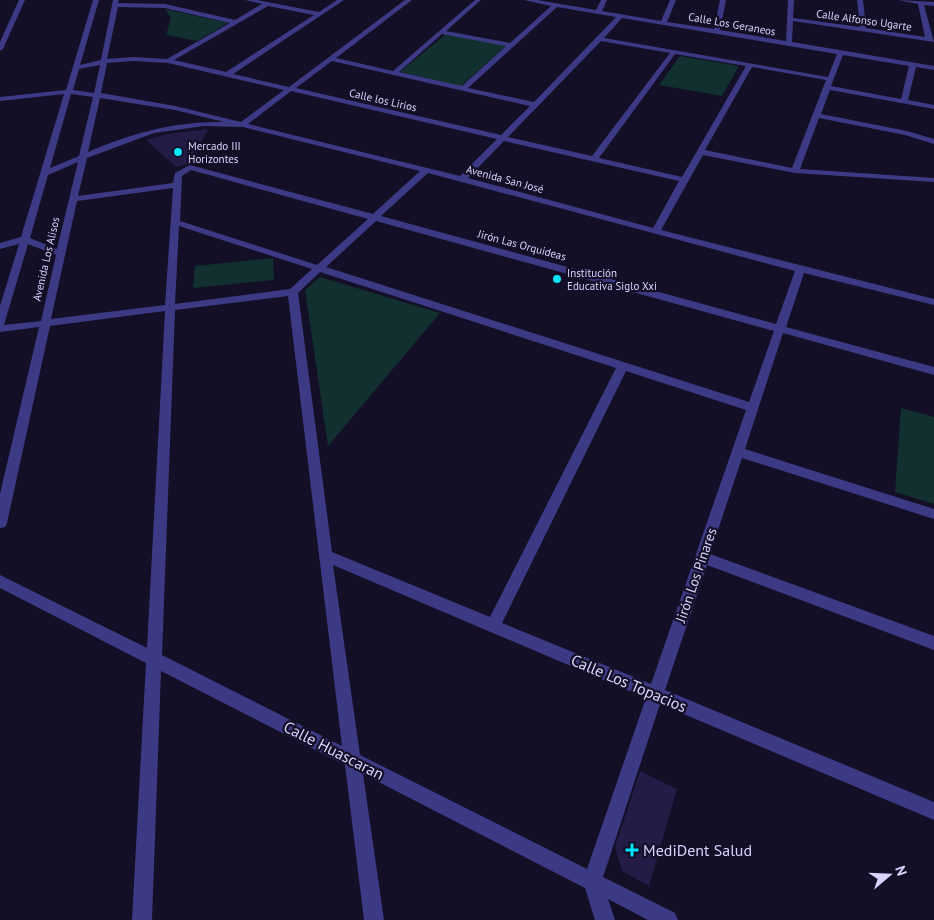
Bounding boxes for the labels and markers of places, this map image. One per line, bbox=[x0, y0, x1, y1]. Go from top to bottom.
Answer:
place label: Mercado III Horizontes bbox=[188, 139, 241, 166]
marker: Mercado III Horizontes bbox=[172, 146, 184, 158]
place label: Institución Educativa Siglo Xxi bbox=[567, 266, 657, 293]
marker: Institución Educativa Siglo Xxi bbox=[551, 273, 563, 285]
place label: MediDent Salud bbox=[643, 840, 752, 860]
marker: MediDent Salud bbox=[625, 843, 639, 857]

